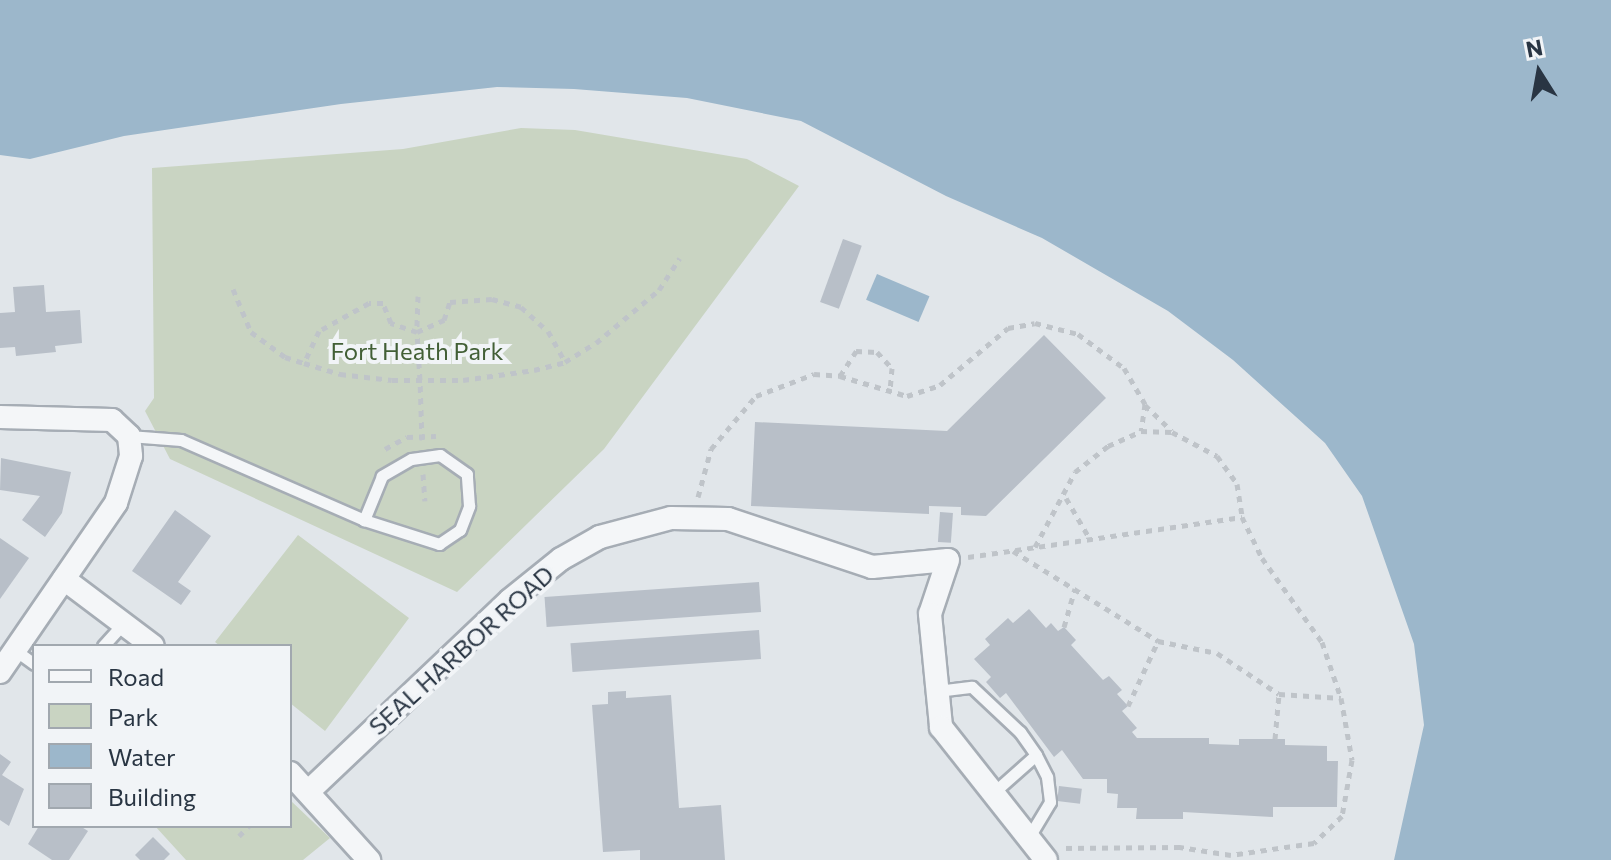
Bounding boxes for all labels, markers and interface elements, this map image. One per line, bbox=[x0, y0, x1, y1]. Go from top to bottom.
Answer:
north arrow bbox=[1499, 32, 1579, 112]
text: N bbox=[1524, 33, 1545, 63]
park label: Fort Heath Park bbox=[330, 337, 504, 365]
street label: SEAL HARBOR ROAD bbox=[363, 560, 559, 740]
legend bbox=[32, 644, 292, 828]
text: Road bbox=[108, 662, 164, 691]
text: Park bbox=[108, 702, 158, 731]
text: Water bbox=[108, 742, 176, 771]
text: Building bbox=[108, 782, 196, 811]

